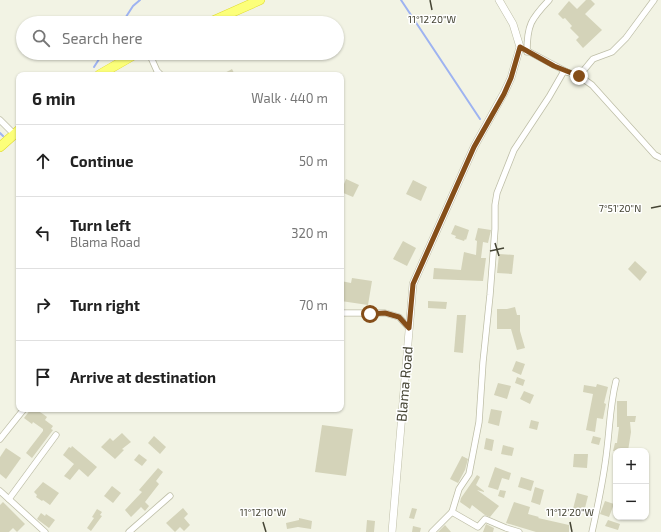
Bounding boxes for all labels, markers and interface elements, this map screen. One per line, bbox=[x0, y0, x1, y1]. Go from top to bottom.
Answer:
text: 11°12'20"W bbox=[408, 13, 456, 25]
search box bbox=[16, 16, 344, 60]
icon: search bbox=[30, 27, 52, 49]
text: Search here bbox=[62, 29, 143, 47]
route end bbox=[570, 67, 588, 85]
text: 6 min bbox=[32, 88, 76, 108]
text: Walk · 440 m bbox=[251, 90, 328, 106]
icon: ahead bbox=[32, 150, 54, 172]
text: Continue bbox=[70, 152, 133, 170]
text: 50 m bbox=[299, 153, 328, 169]
text: 7°51'20"N bbox=[599, 202, 641, 214]
text: Turn left bbox=[70, 216, 131, 234]
icon: left bbox=[32, 222, 54, 244]
text: 320 m bbox=[291, 225, 328, 241]
text: Blama Road bbox=[70, 234, 140, 250]
icon: right bbox=[32, 294, 54, 316]
text: Turn right bbox=[70, 296, 140, 314]
text: 70 m bbox=[299, 297, 328, 313]
route start bbox=[361, 305, 379, 323]
street label: Blama Road bbox=[392, 345, 416, 423]
icon: arrive bbox=[32, 366, 54, 388]
text: Arrive at destination bbox=[70, 368, 216, 386]
map controls bbox=[613, 448, 649, 520]
button: + bbox=[613, 448, 649, 484]
button: − bbox=[613, 484, 649, 520]
text: 11°12'10"W bbox=[240, 506, 287, 518]
text: 11°12'20"W bbox=[546, 506, 594, 518]

